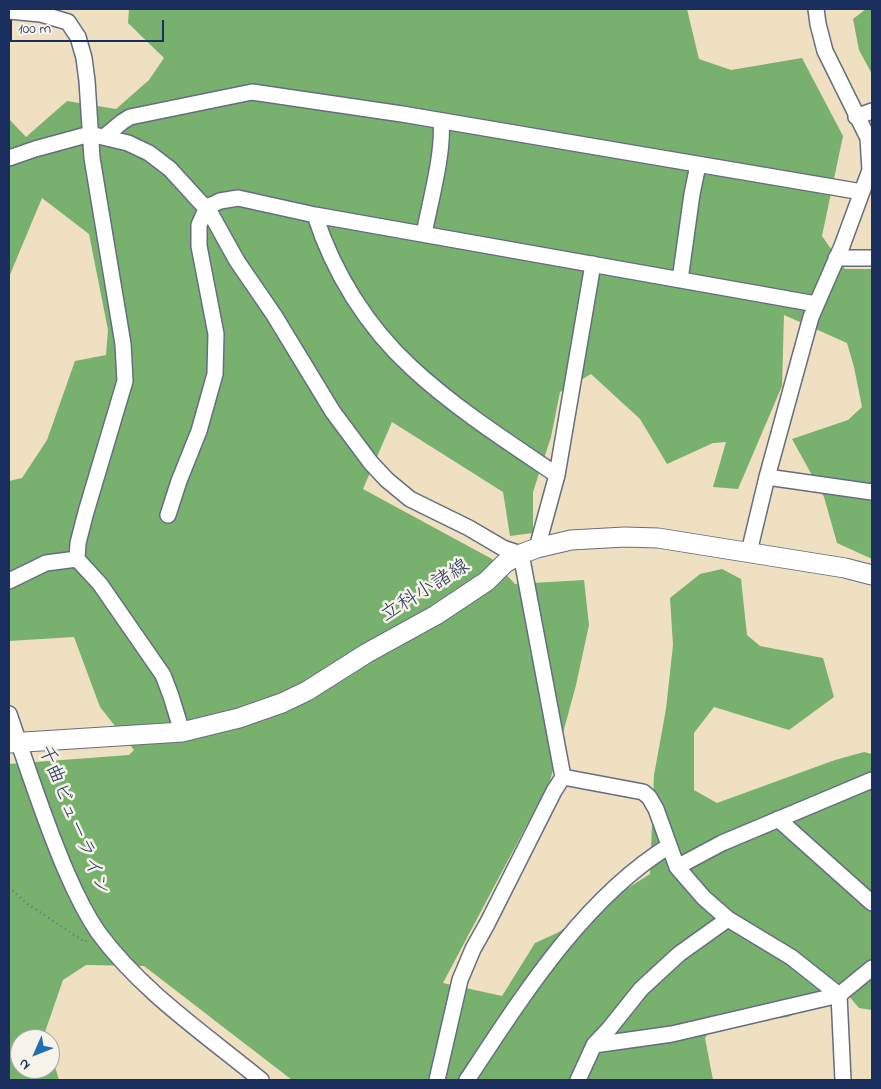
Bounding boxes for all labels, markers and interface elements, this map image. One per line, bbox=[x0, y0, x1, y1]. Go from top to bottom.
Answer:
scale bar bbox=[12, 10, 166, 42]
text: 100 m bbox=[18, 18, 51, 40]
street label: 立科小諸線 bbox=[377, 555, 475, 629]
street label: 千曲ビューライン bbox=[31, 742, 113, 900]
north arrow bbox=[10, 1029, 60, 1079]
text: N bbox=[14, 1053, 35, 1075]

